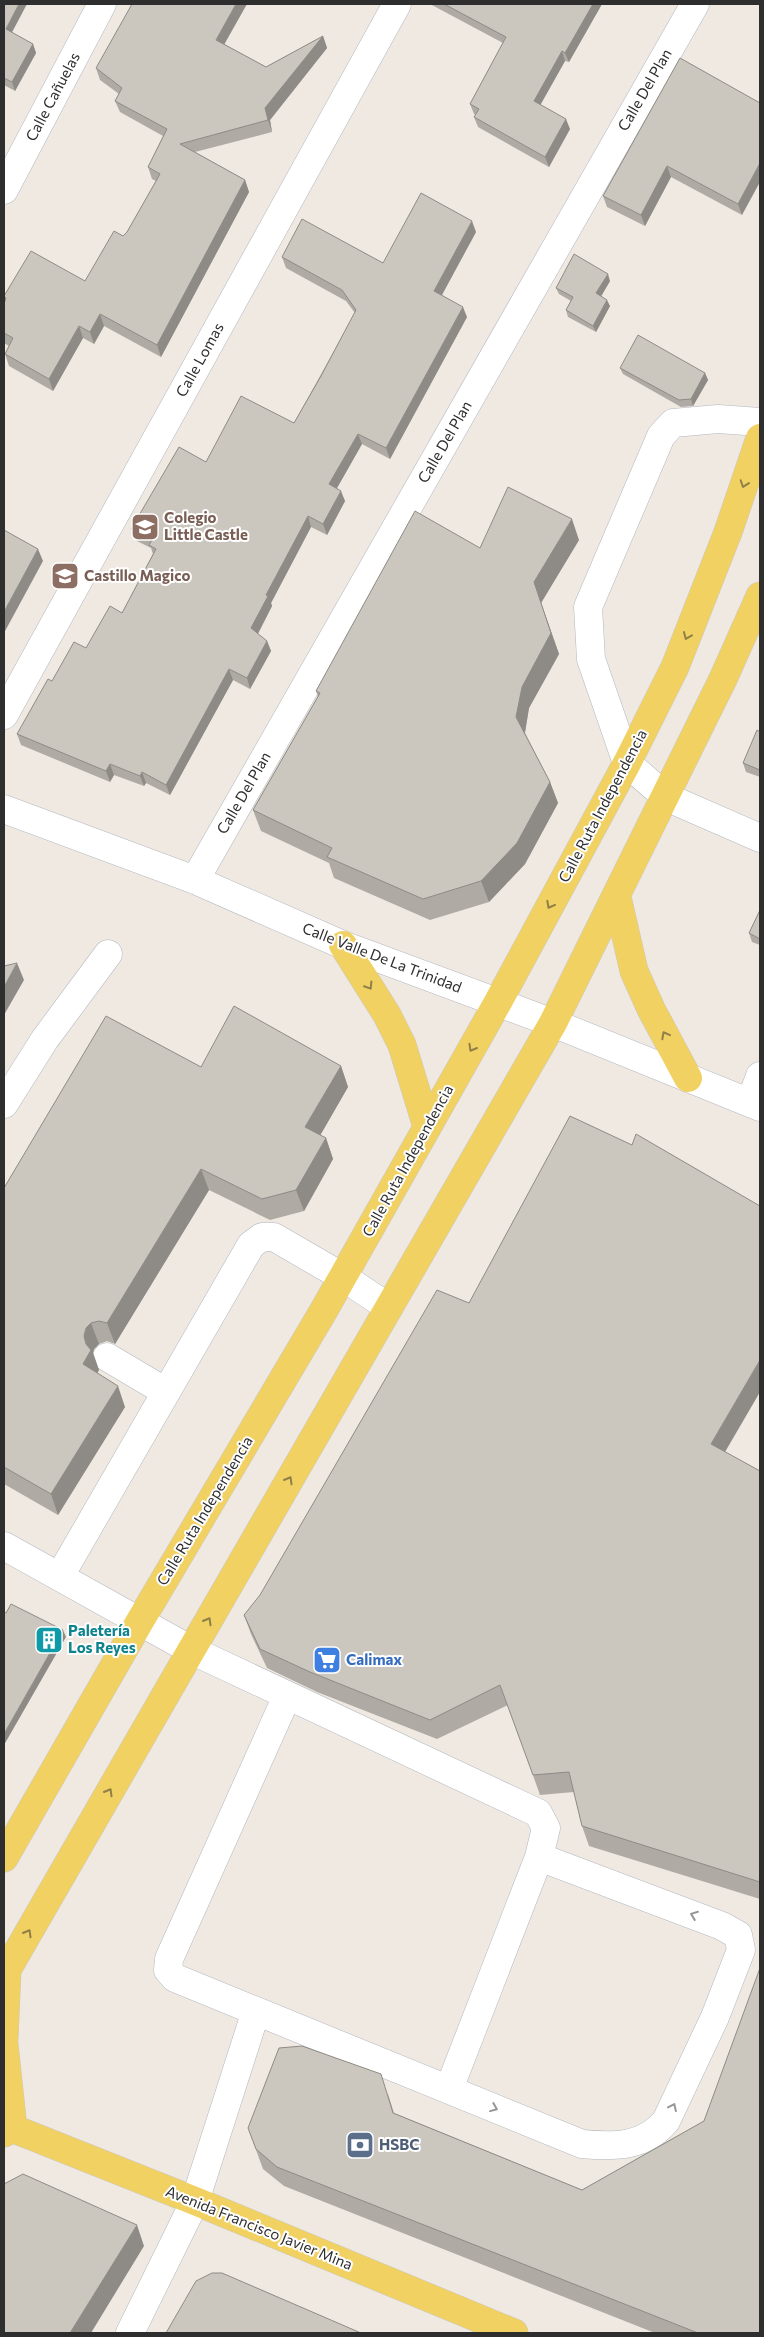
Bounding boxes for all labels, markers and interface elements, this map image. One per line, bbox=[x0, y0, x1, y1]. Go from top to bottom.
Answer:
street label: Calle Del Plan bbox=[613, 45, 675, 134]
street label: Calle Cañuelas bbox=[21, 49, 83, 144]
street label: Calle Lomas bbox=[171, 319, 227, 400]
street label: Calle Del Plan bbox=[413, 397, 475, 486]
one-way arrow bbox=[740, 479, 750, 488]
place label: Colegio Little Castle bbox=[164, 508, 248, 543]
school or university icon: Colegio Little Castle bbox=[130, 512, 160, 542]
school or university icon: Castillo Magico bbox=[50, 561, 80, 591]
place label: Castillo Magico bbox=[84, 566, 190, 584]
one-way arrow bbox=[683, 631, 693, 640]
street label: Calle Ruta Independencia bbox=[554, 726, 650, 885]
street label: Calle Del Plan bbox=[212, 748, 274, 837]
one-way arrow bbox=[546, 900, 556, 909]
street label: Calle Valle De La Trinidad bbox=[300, 918, 465, 996]
one-way arrow bbox=[363, 981, 373, 990]
one-way arrow bbox=[661, 1032, 671, 1041]
one-way arrow bbox=[468, 1043, 478, 1052]
street label: Calle Ruta Independencia bbox=[358, 1081, 456, 1240]
street label: Calle Ruta Independencia bbox=[152, 1433, 256, 1588]
one-way arrow bbox=[283, 1476, 293, 1485]
one-way arrow bbox=[202, 1617, 212, 1626]
place label: Paletería Los Reyes bbox=[68, 1621, 136, 1656]
building icon: Paletería Los Reyes bbox=[34, 1625, 64, 1655]
supermarket icon: Calimax bbox=[312, 1645, 342, 1675]
place label: Calimax bbox=[346, 1650, 402, 1668]
one-way arrow bbox=[103, 1788, 113, 1797]
one-way arrow bbox=[690, 1911, 699, 1921]
one-way arrow bbox=[22, 1929, 32, 1938]
one-way arrow bbox=[489, 2101, 498, 2112]
one-way arrow bbox=[666, 2104, 676, 2113]
bank icon: HSBC bbox=[345, 2130, 375, 2160]
place label: HSBC bbox=[379, 2135, 419, 2153]
street label: Avenida Francisco Javier Mina bbox=[163, 2181, 355, 2273]

